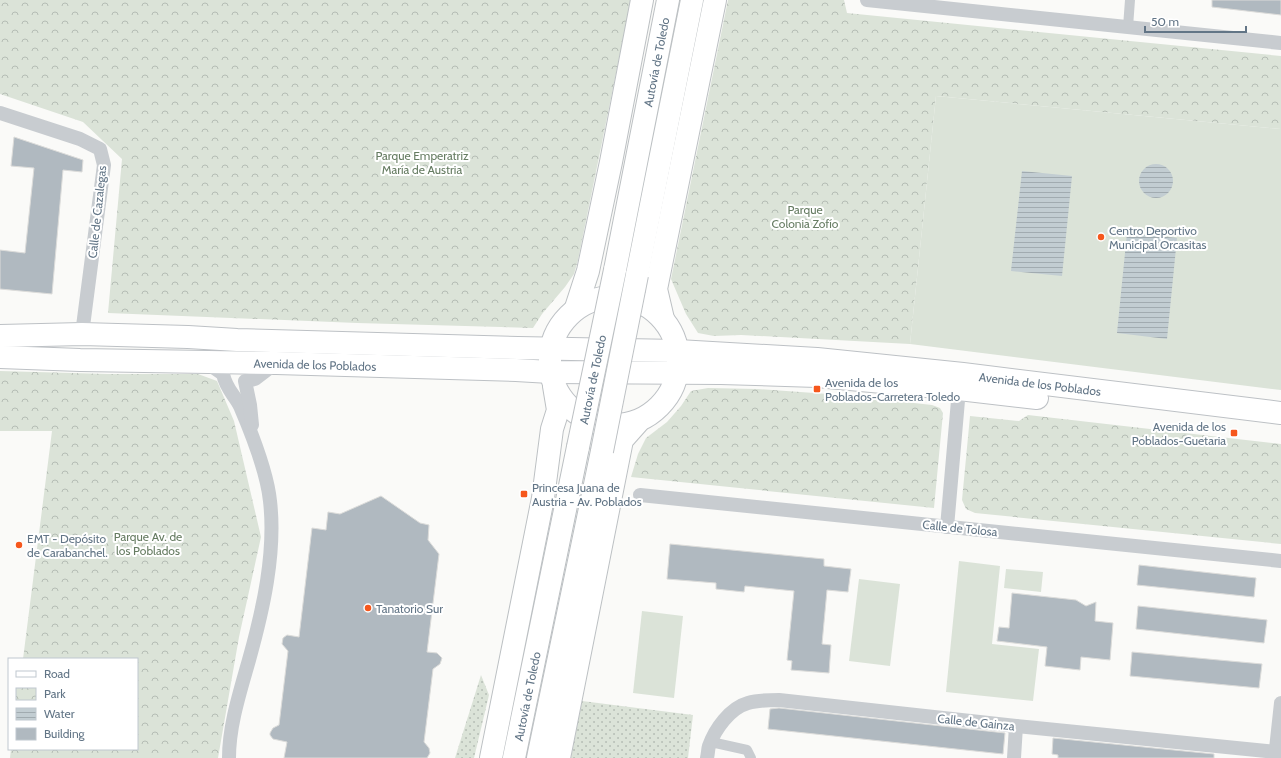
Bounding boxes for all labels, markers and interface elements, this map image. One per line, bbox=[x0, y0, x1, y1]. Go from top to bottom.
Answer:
scale bar bbox=[1145, 8, 1246, 34]
text: 50 m bbox=[1151, 14, 1179, 29]
street label: Autovía de Toledo bbox=[640, 16, 672, 108]
park label: Parque Emperatriz María de Austria bbox=[375, 148, 469, 177]
street label: Calle de Cazalegas bbox=[85, 165, 109, 259]
park label: Parque Colonia Zofío bbox=[772, 202, 839, 231]
place label: Centro Deportivo Municipal Orcasitas bbox=[1109, 223, 1206, 252]
marker: Centro Deportivo Municipal Orcasitas bbox=[1096, 232, 1106, 242]
street label: Autovía de Toledo bbox=[575, 333, 609, 425]
street label: Avenida de los Poblados bbox=[253, 355, 377, 373]
street label: Avenida de los Poblados bbox=[978, 369, 1102, 398]
place label: Avenida de los Poblados-Carretera Toledo bbox=[825, 375, 961, 404]
marker: Avenida de los Poblados-Carretera Toledo bbox=[812, 384, 822, 394]
place label: Avenida de los Poblados-Guetaria bbox=[1132, 419, 1226, 448]
marker: Avenida de los Poblados-Guetaria bbox=[1229, 428, 1239, 438]
place label: Princesa Juana de Austria - Av. Poblados bbox=[532, 480, 642, 509]
marker: Princesa Juana de Austria - Av. Poblados bbox=[519, 489, 529, 499]
street label: Calle de Tolosa bbox=[922, 517, 998, 539]
park label: Parque Av. de los Poblados bbox=[114, 529, 182, 558]
place label: EMT - Depósito de Carabanchel. bbox=[27, 531, 108, 560]
marker: EMT - Depósito de Carabanchel. bbox=[14, 540, 24, 550]
place label: Tanatorio Sur bbox=[376, 601, 443, 616]
marker: Tanatorio Sur bbox=[363, 603, 373, 613]
street label: Autovía de Toledo bbox=[510, 650, 543, 742]
legend bbox=[8, 658, 138, 750]
text: Road bbox=[44, 666, 70, 681]
text: Park bbox=[44, 686, 66, 701]
text: Water bbox=[44, 706, 75, 721]
street label: Calle de Gainza bbox=[937, 710, 1016, 734]
text: Building bbox=[44, 726, 86, 741]

